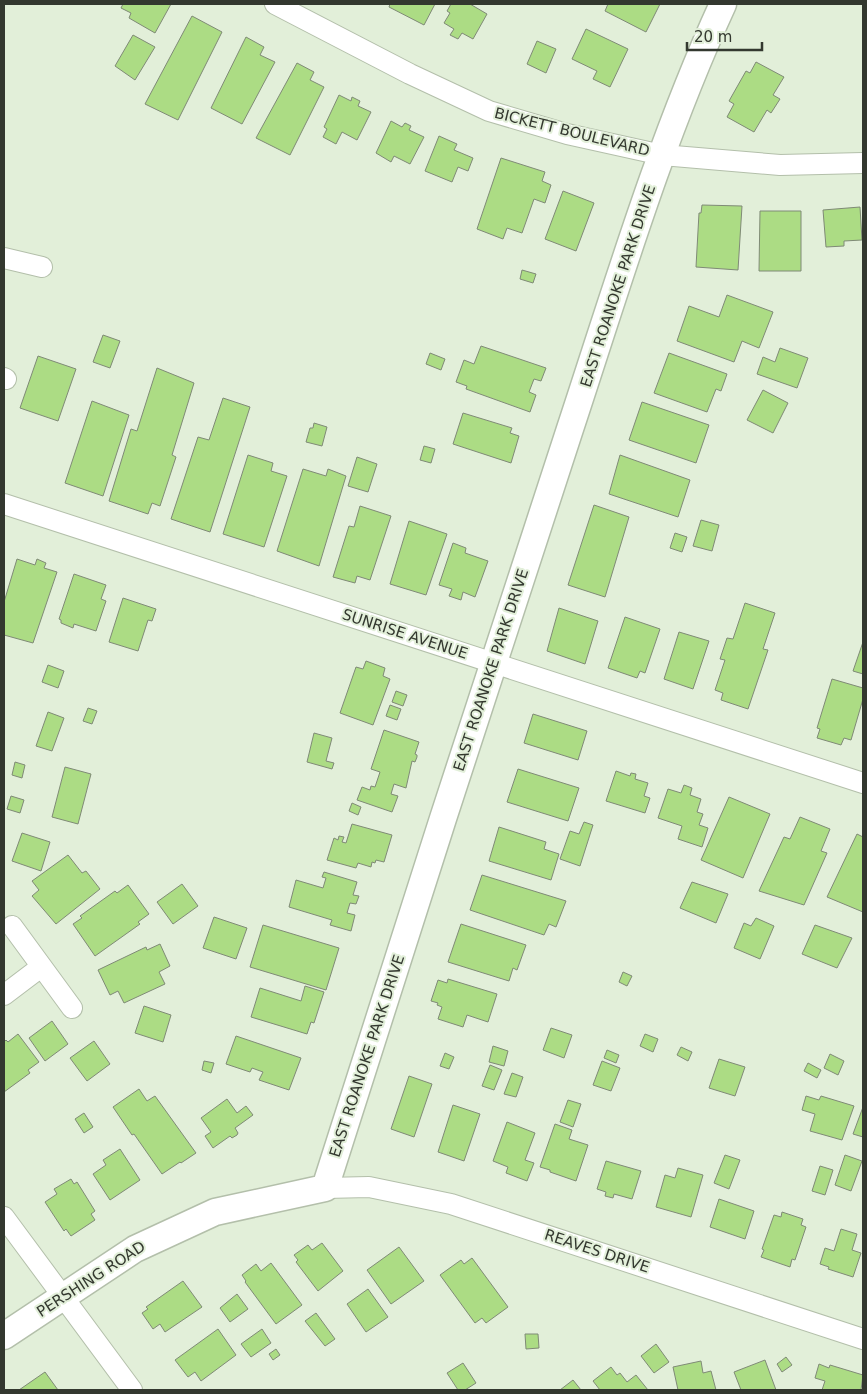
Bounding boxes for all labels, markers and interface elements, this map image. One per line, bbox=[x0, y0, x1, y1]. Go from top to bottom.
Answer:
scale bar bbox=[687, 20, 762, 52]
text: 20 m bbox=[694, 28, 732, 46]
street label: BICKETT BOULEVARD bbox=[492, 104, 652, 160]
street label: EAST ROANOKE PARK DRIVE bbox=[577, 182, 659, 390]
street label: EAST ROANOKE PARK DRIVE bbox=[450, 566, 532, 774]
street label: SUNRISE AVENUE bbox=[340, 605, 470, 663]
street label: EAST ROANOKE PARK DRIVE bbox=[326, 952, 408, 1160]
street label: REAVES DRIVE bbox=[542, 1226, 652, 1276]
street label: PERSHING ROAD bbox=[33, 1237, 149, 1321]

